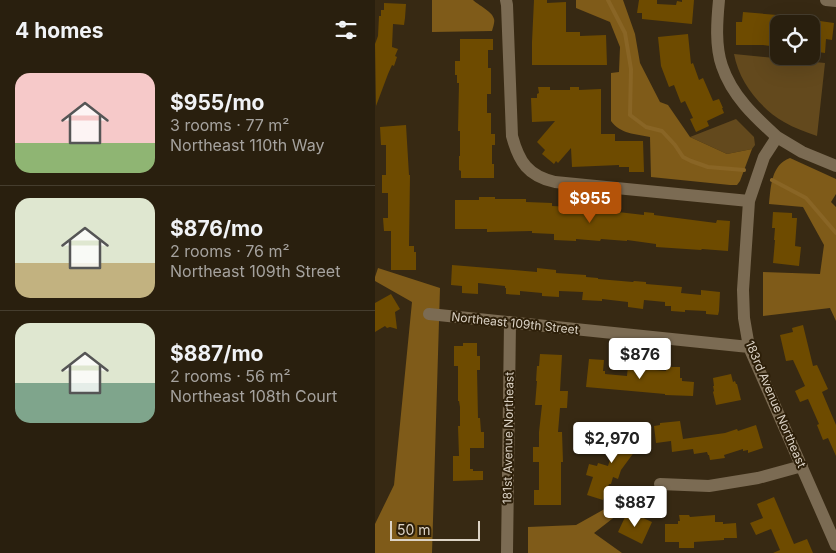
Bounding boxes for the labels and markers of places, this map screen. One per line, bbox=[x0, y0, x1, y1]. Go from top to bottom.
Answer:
pin: $955 bbox=[560, 182, 620, 224]
pin: $876 bbox=[610, 338, 670, 380]
pin: $2,970 bbox=[571, 422, 653, 464]
pin: $887 bbox=[605, 486, 665, 528]

